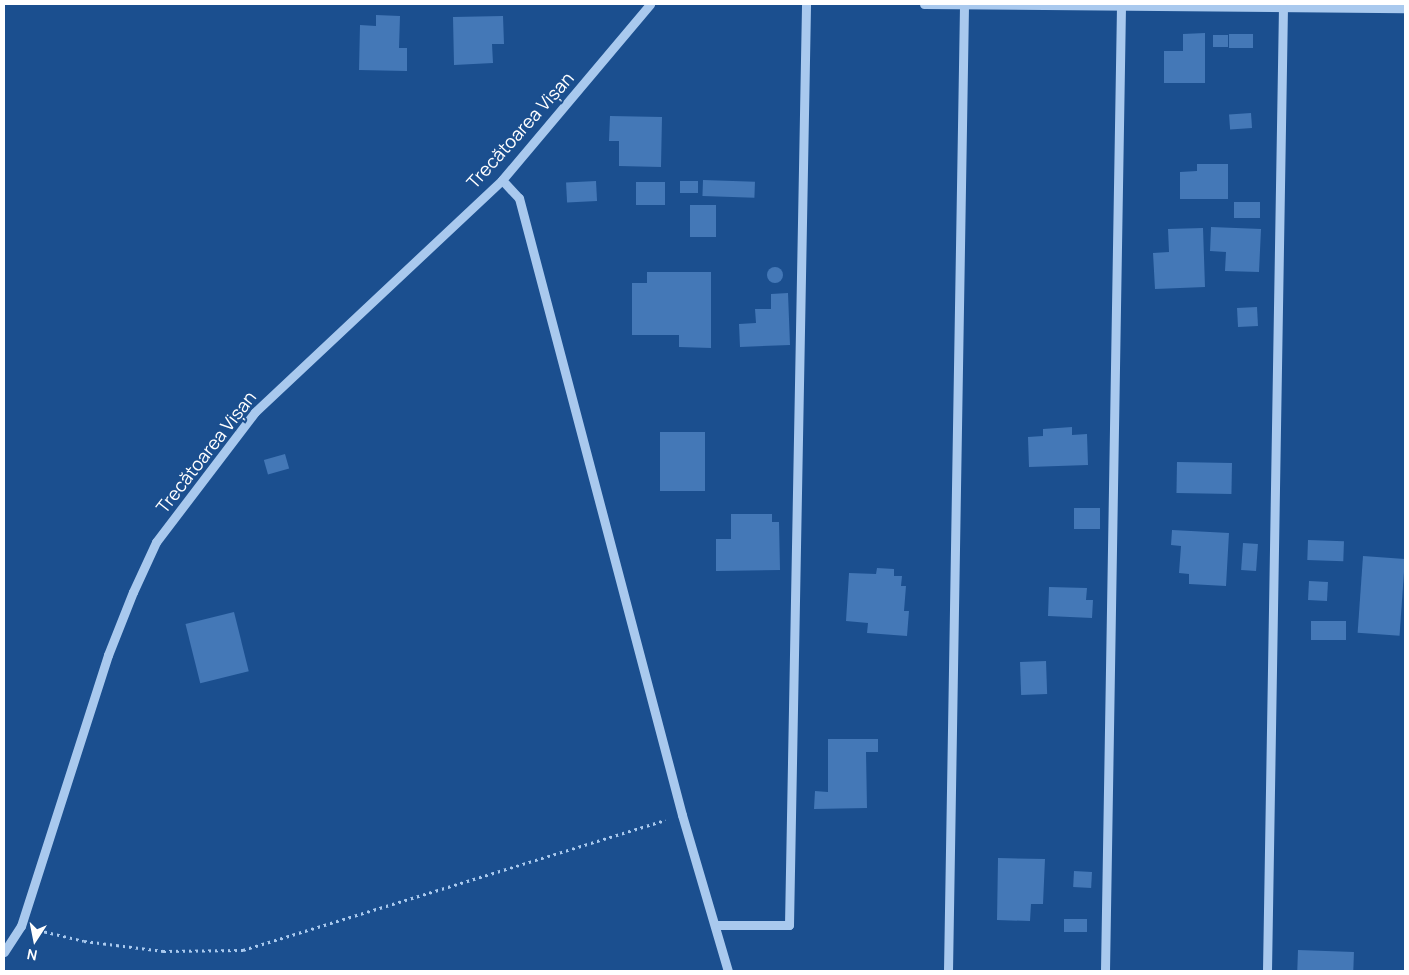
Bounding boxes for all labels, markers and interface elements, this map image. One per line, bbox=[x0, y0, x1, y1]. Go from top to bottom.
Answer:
street label: Trecătoarea Vișan bbox=[462, 67, 578, 193]
street label: Trecătoarea Vișan bbox=[152, 387, 260, 517]
north arrow bbox=[10, 915, 60, 965]
text: N bbox=[25, 945, 39, 966]

